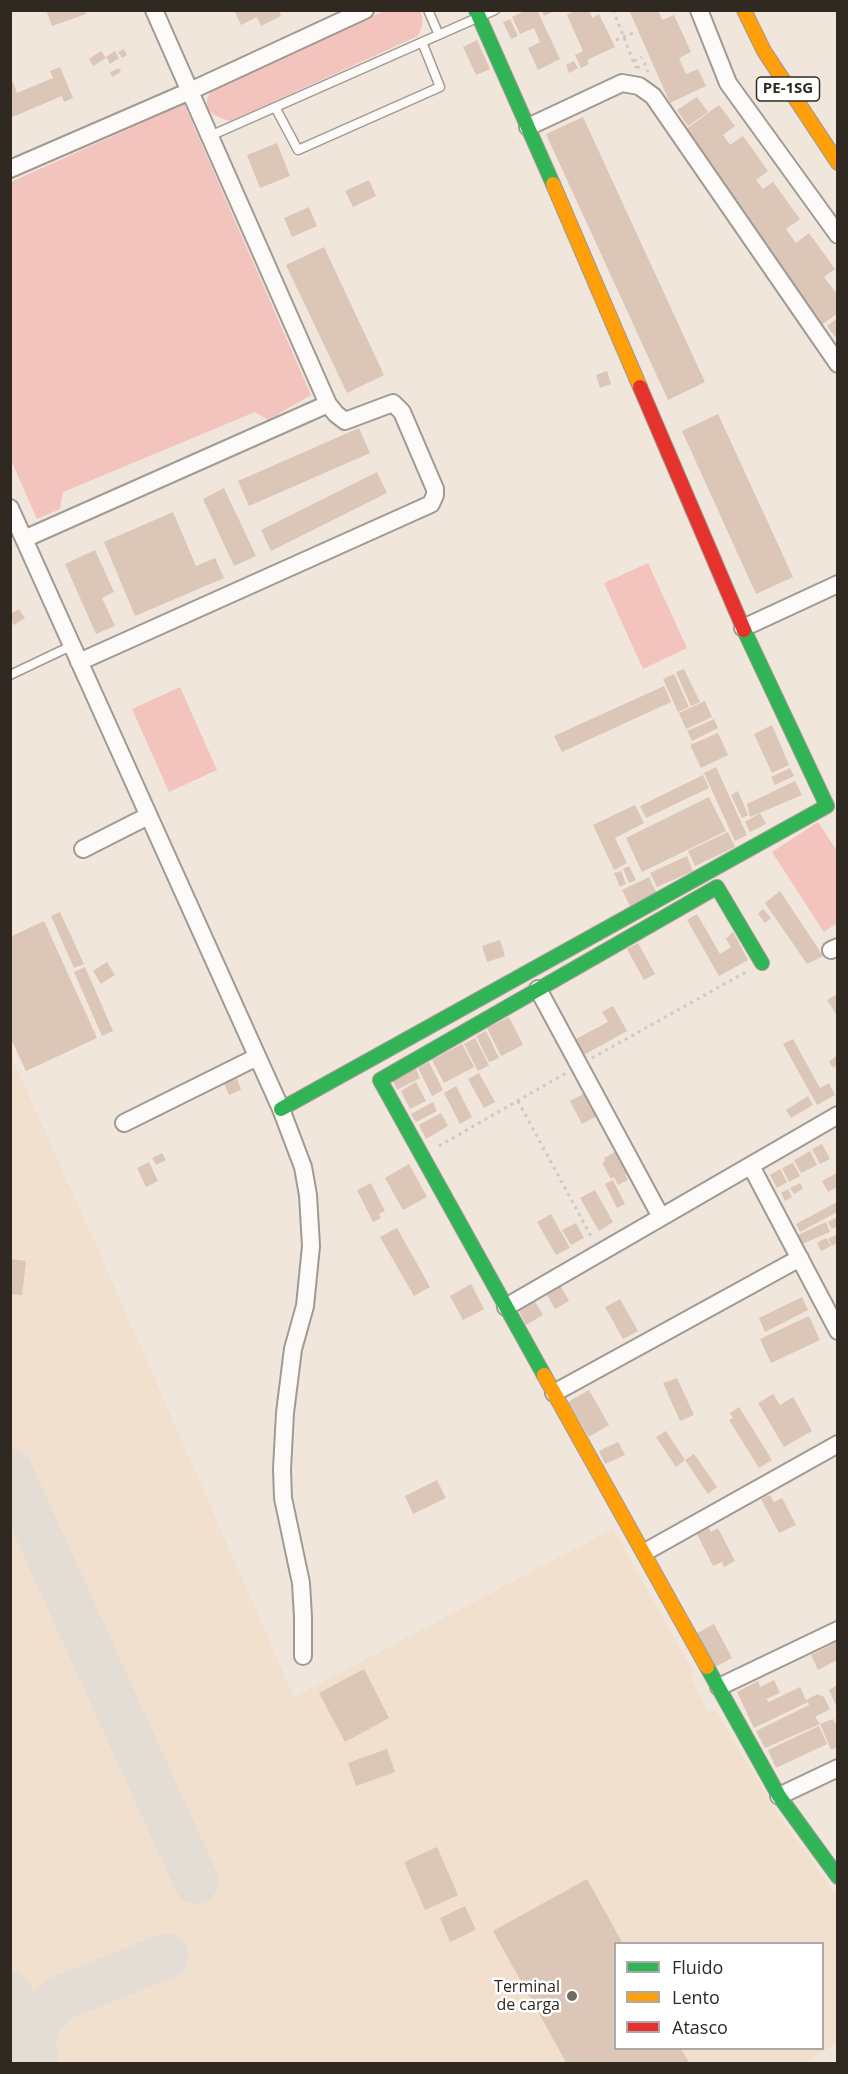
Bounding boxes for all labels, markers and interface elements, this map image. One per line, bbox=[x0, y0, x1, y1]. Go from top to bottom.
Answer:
road number: PE-1SG bbox=[756, 77, 820, 101]
legend bbox=[614, 1942, 824, 2050]
text: Fluido bbox=[672, 1955, 723, 1979]
place label: Terminal de carga bbox=[494, 1977, 560, 2015]
text: Lento bbox=[672, 1985, 720, 2009]
marker: Terminal de carga bbox=[565, 1989, 579, 2003]
text: Atasco bbox=[672, 2015, 728, 2039]

